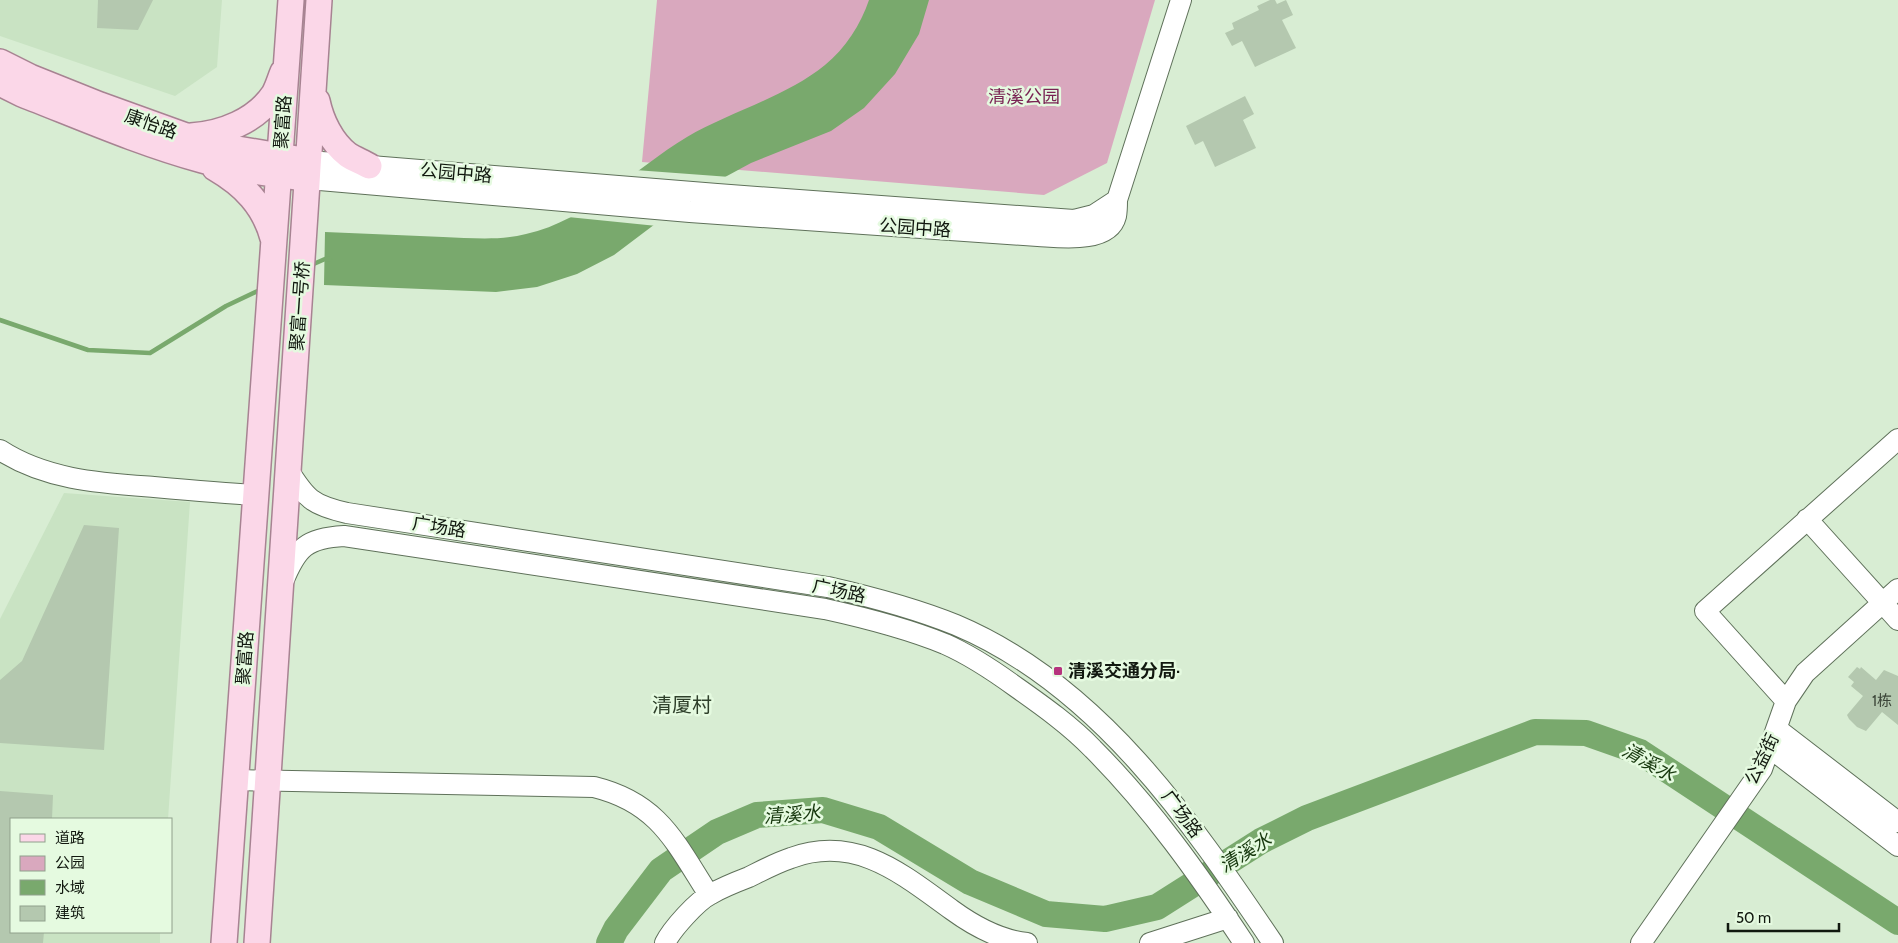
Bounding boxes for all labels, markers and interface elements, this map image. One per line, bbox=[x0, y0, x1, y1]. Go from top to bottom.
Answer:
park label: 清溪公园 bbox=[988, 86, 1060, 108]
street label: 聚富路 bbox=[270, 94, 296, 150]
street label: 康怡路 bbox=[122, 104, 180, 144]
street label: 公园中路 bbox=[419, 159, 493, 187]
street label: 公园中路 bbox=[878, 215, 952, 241]
street label: 聚富一号桥 bbox=[286, 260, 314, 352]
street label: 广场路 bbox=[411, 512, 467, 542]
street label: 广场路 bbox=[810, 575, 868, 607]
street label: 聚富路 bbox=[232, 630, 258, 686]
place label: 清溪交通分局· bbox=[1068, 660, 1180, 682]
marker: 清溪交通分局· bbox=[1052, 665, 1064, 677]
house number: 1栋 bbox=[1872, 692, 1892, 710]
district label: 清厦村 bbox=[652, 693, 712, 717]
street label: 公益街 bbox=[1740, 730, 1784, 788]
water label: 清溪水 bbox=[1618, 739, 1680, 787]
street label: 广场路 bbox=[1157, 786, 1207, 842]
water label: 清溪水 bbox=[763, 801, 822, 828]
legend bbox=[10, 818, 172, 933]
water label: 清溪水 bbox=[1215, 827, 1276, 877]
text: 道路 bbox=[55, 829, 85, 847]
text: 公园 bbox=[55, 854, 85, 872]
text: 水域 bbox=[55, 879, 85, 897]
scale bar bbox=[1728, 900, 1839, 932]
text: 建筑 bbox=[55, 904, 85, 922]
text: 50 m bbox=[1736, 909, 1771, 927]

